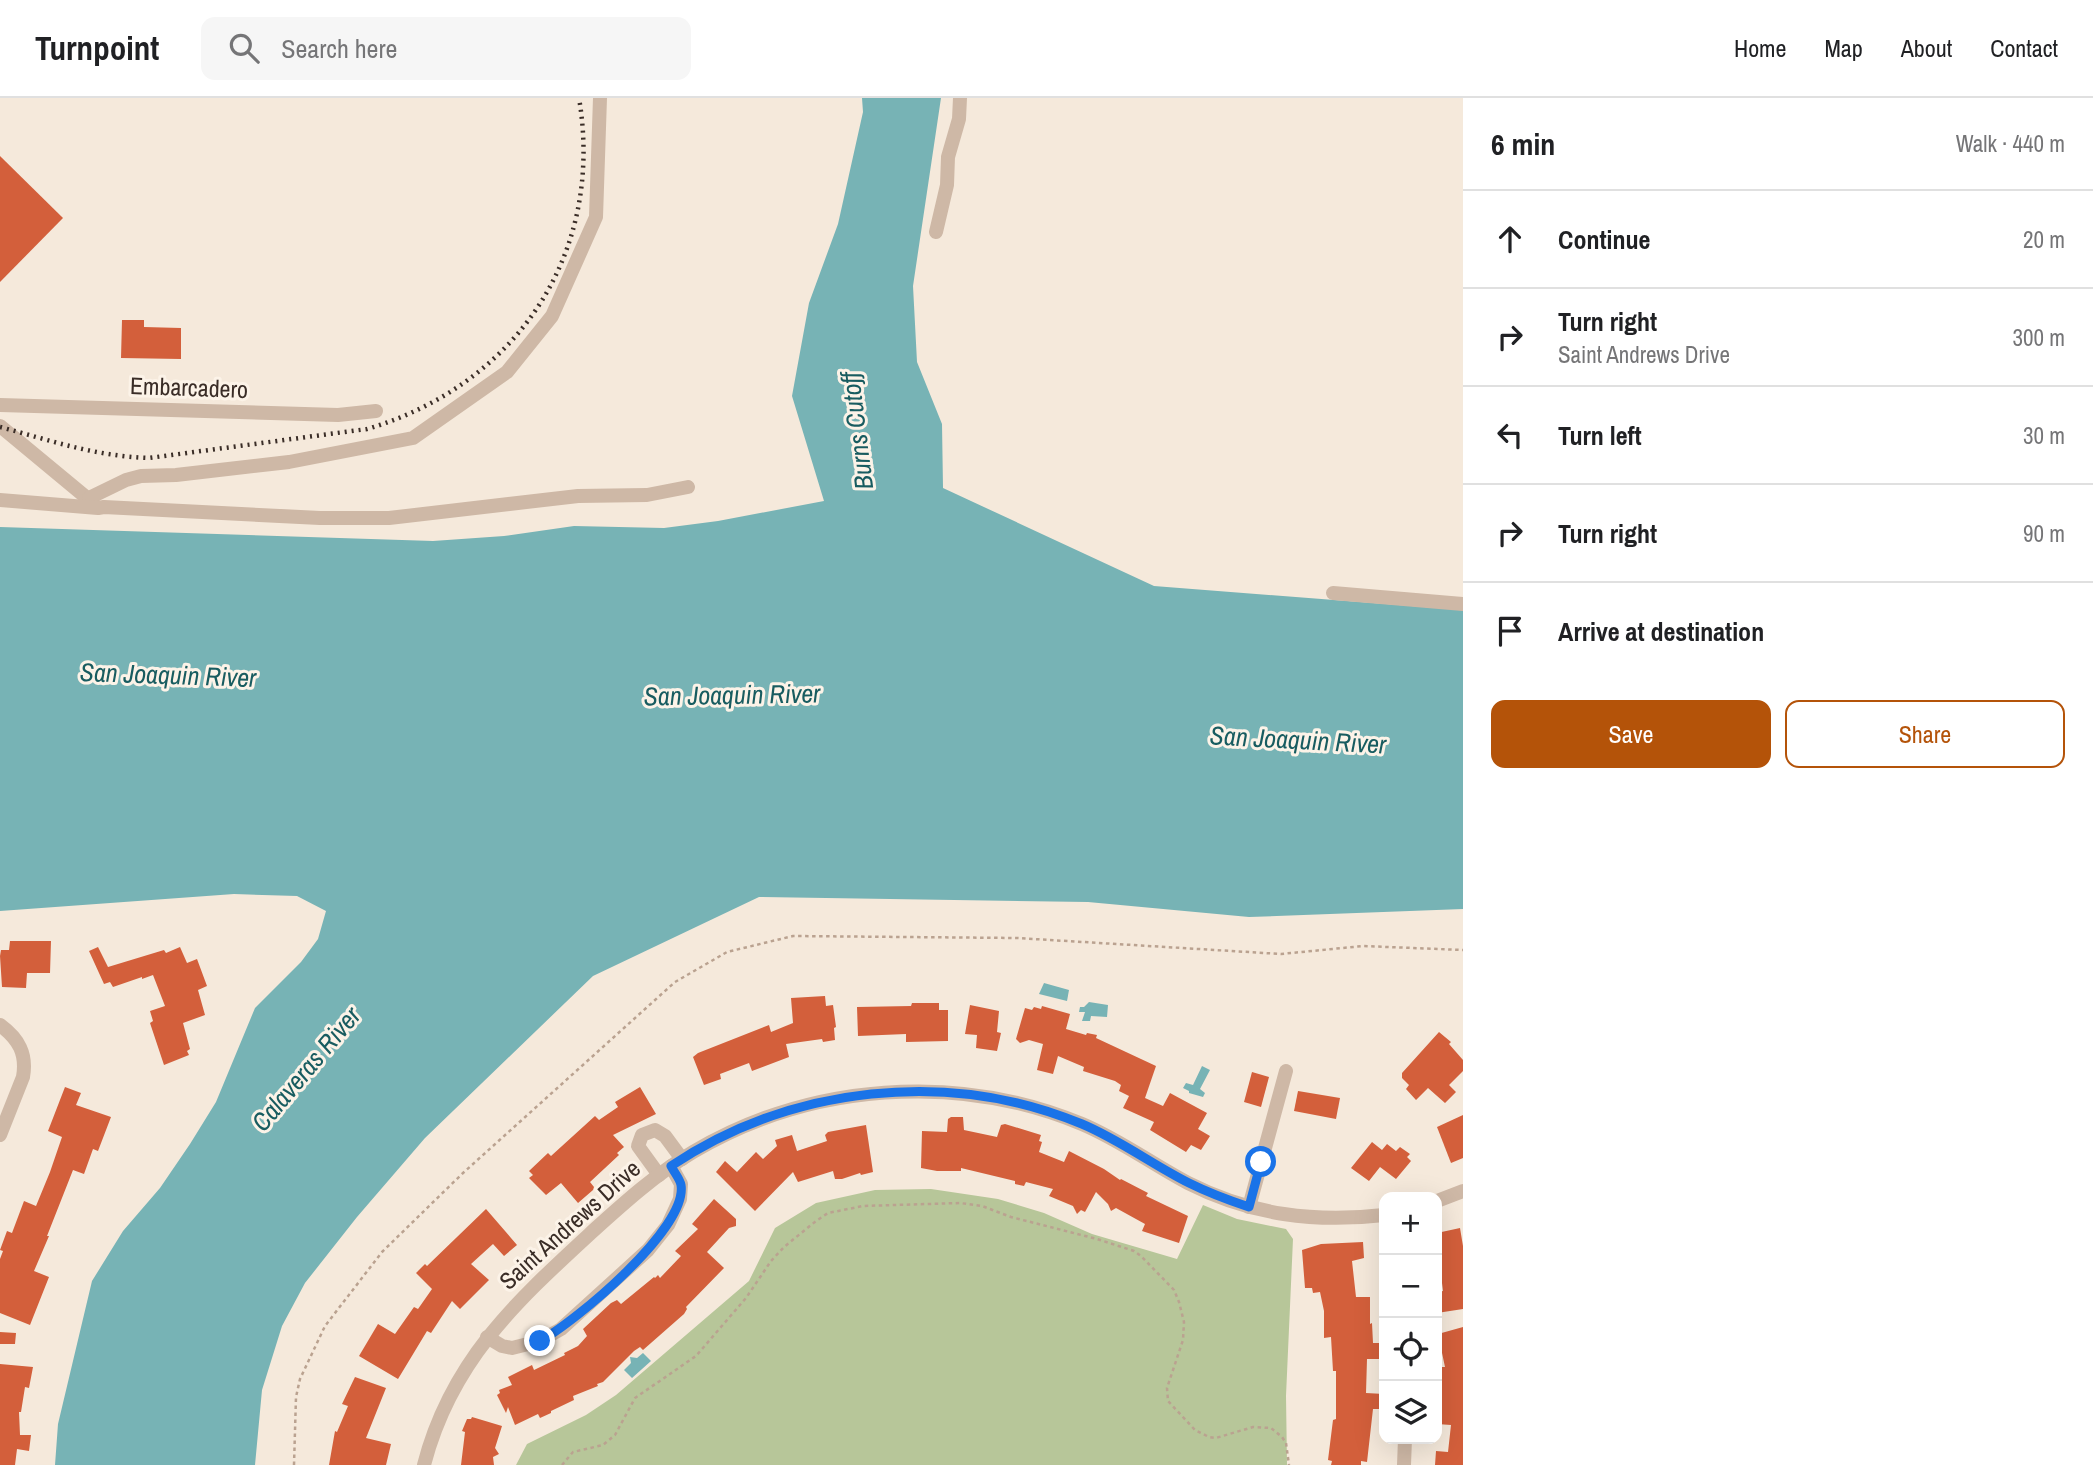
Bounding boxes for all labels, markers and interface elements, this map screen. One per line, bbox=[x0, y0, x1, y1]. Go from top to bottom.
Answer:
search box bbox=[201, 17, 691, 80]
text: Turnpoint bbox=[35, 26, 159, 70]
icon: search bbox=[225, 29, 263, 67]
text: Search here bbox=[281, 31, 397, 66]
text: Home bbox=[1734, 32, 1786, 64]
text: Map bbox=[1824, 32, 1863, 64]
text: About bbox=[1901, 32, 1952, 64]
text: Contact bbox=[1990, 32, 2058, 64]
text: 6 min bbox=[1491, 124, 1555, 164]
text: Walk · 440 m bbox=[1956, 128, 2065, 159]
icon: ahead bbox=[1491, 220, 1529, 258]
text: Continue bbox=[1558, 222, 1650, 257]
text: 20 m bbox=[2023, 224, 2065, 255]
text: Turn right bbox=[1558, 304, 1657, 339]
icon: right bbox=[1491, 318, 1529, 356]
text: 300 m bbox=[2013, 322, 2065, 353]
text: Saint Andrews Drive bbox=[1558, 339, 1730, 370]
water label: Burns Cutoff bbox=[832, 368, 881, 492]
street label: Embarcadero bbox=[129, 369, 249, 405]
icon: left bbox=[1491, 416, 1529, 454]
text: Turn left bbox=[1558, 418, 1642, 453]
text: 30 m bbox=[2023, 420, 2065, 451]
icon: right bbox=[1491, 514, 1529, 552]
text: Turn right bbox=[1558, 516, 1657, 551]
text: 90 m bbox=[2023, 518, 2065, 549]
icon: arrive bbox=[1491, 612, 1529, 650]
text: Arrive at destination bbox=[1558, 614, 1764, 649]
water label: San Joaquin River bbox=[79, 654, 258, 695]
water label: San Joaquin River bbox=[643, 675, 821, 714]
button: Save bbox=[1491, 700, 1771, 768]
button: Share bbox=[1785, 700, 2065, 768]
water label: San Joaquin River bbox=[1209, 717, 1388, 762]
water label: Calaveras River bbox=[243, 998, 369, 1138]
route start bbox=[1245, 1146, 1276, 1177]
street label: Saint Andrews Drive bbox=[492, 1152, 647, 1296]
map controls bbox=[1379, 1192, 1442, 1444]
button: + bbox=[1379, 1192, 1442, 1255]
button: − bbox=[1379, 1255, 1442, 1318]
button: locate bbox=[1379, 1318, 1442, 1381]
route end bbox=[524, 1325, 555, 1356]
button: layers bbox=[1379, 1381, 1442, 1444]

